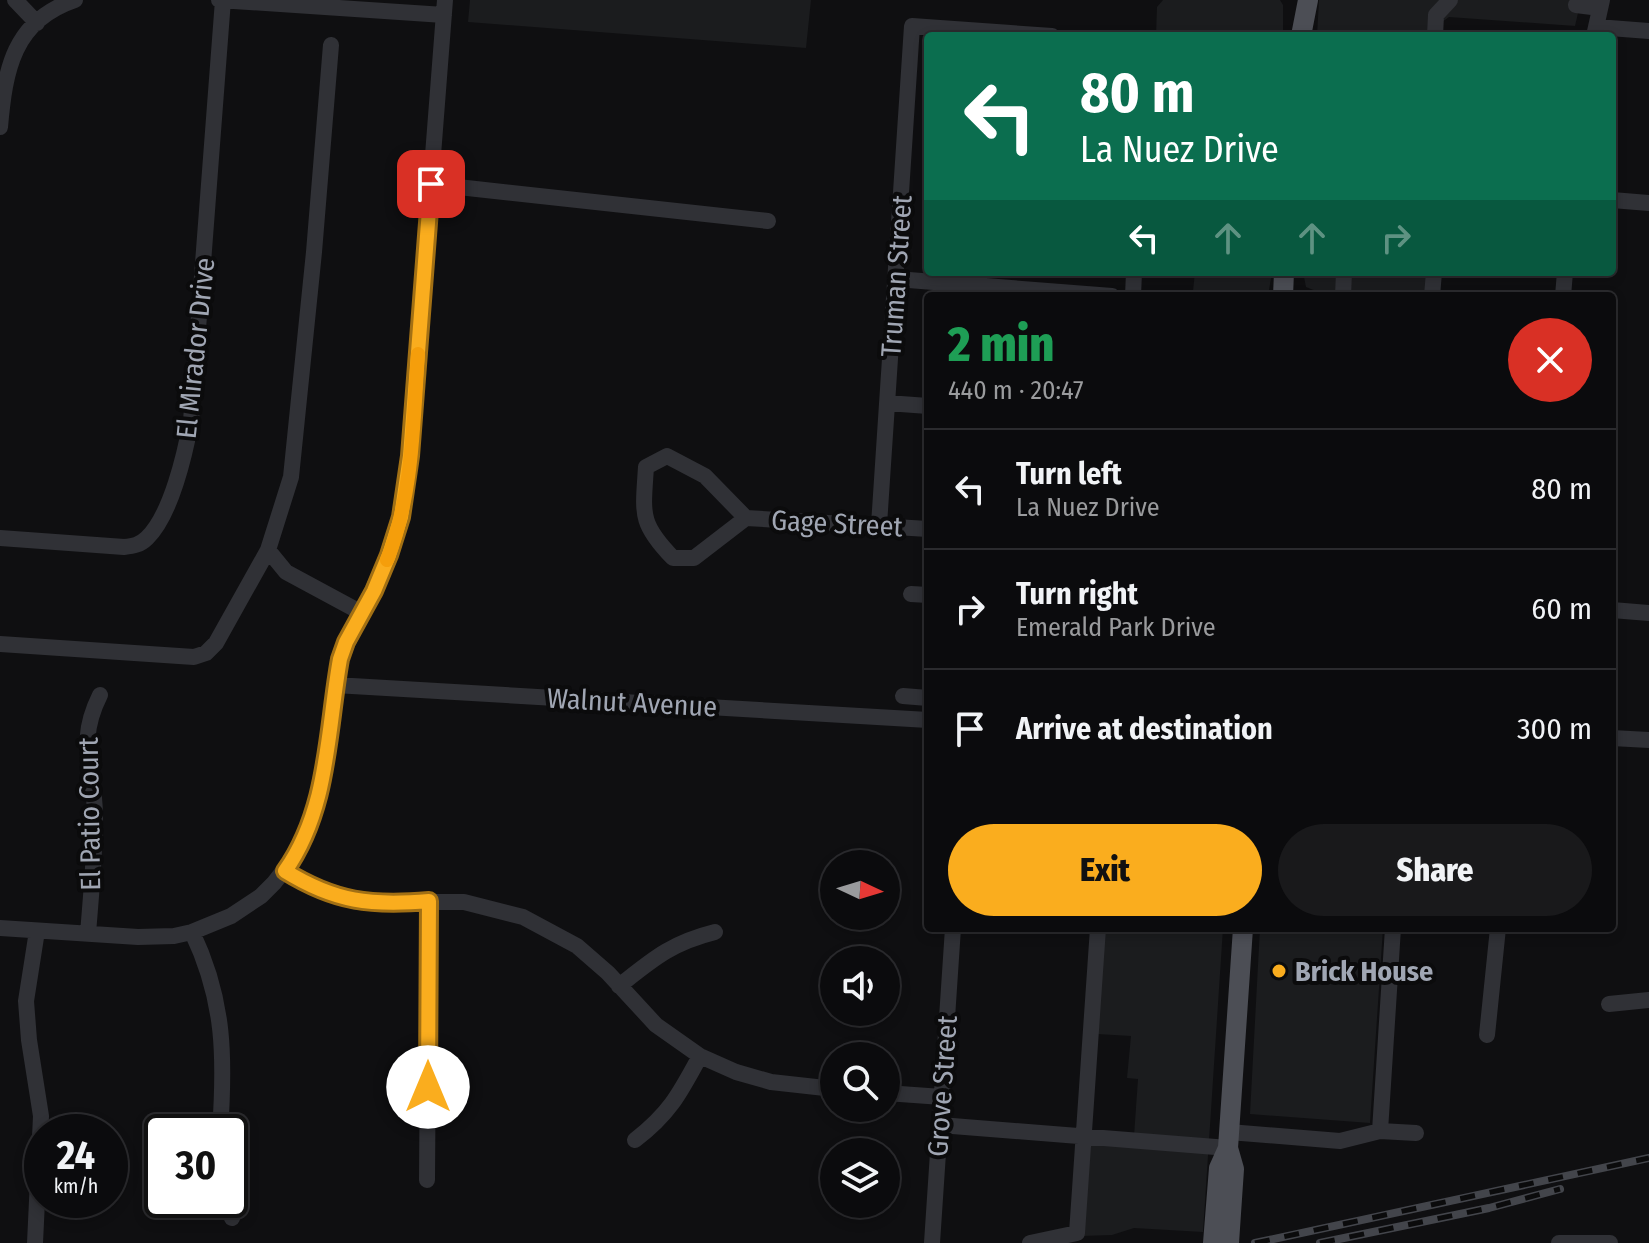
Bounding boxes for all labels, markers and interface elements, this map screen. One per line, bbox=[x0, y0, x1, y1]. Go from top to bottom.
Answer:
text: 80 m bbox=[1080, 60, 1195, 127]
icon: left bbox=[948, 64, 1052, 168]
text: La Nuez Drive bbox=[1080, 128, 1279, 172]
pin bbox=[397, 150, 465, 218]
icon: arrive bbox=[409, 162, 453, 206]
street label: Truman Street bbox=[874, 193, 919, 358]
icon: left bbox=[1122, 216, 1166, 260]
icon: ahead bbox=[1206, 216, 1250, 260]
icon: ahead bbox=[1290, 216, 1334, 260]
icon: right bbox=[1374, 216, 1418, 260]
street label: El Mirador Drive bbox=[170, 256, 221, 440]
text: 2 min bbox=[948, 316, 1054, 374]
button: close bbox=[1508, 318, 1592, 402]
text: 440 m · 20:47 bbox=[948, 375, 1084, 406]
text: Turn left bbox=[1016, 456, 1122, 492]
icon: left bbox=[948, 467, 992, 511]
text: 80 m bbox=[1531, 471, 1592, 507]
text: La Nuez Drive bbox=[1016, 492, 1160, 523]
street label: Gage Street bbox=[770, 504, 904, 543]
text: Turn right bbox=[1016, 576, 1138, 612]
icon: right bbox=[948, 587, 992, 631]
text: 60 m bbox=[1531, 591, 1592, 627]
text: Emerald Park Drive bbox=[1016, 612, 1216, 643]
street label: Walnut Avenue bbox=[546, 682, 718, 723]
icon: arrive bbox=[948, 707, 992, 751]
text: Arrive at destination bbox=[1016, 711, 1273, 747]
text: 300 m bbox=[1517, 711, 1592, 747]
street label: El Patio Court bbox=[72, 736, 107, 891]
button: Exit bbox=[948, 824, 1262, 916]
button: Share bbox=[1278, 824, 1592, 916]
north arrow bbox=[820, 850, 900, 930]
map controls bbox=[820, 850, 900, 1218]
button: sound bbox=[820, 946, 900, 1026]
place label: Brick House bbox=[1295, 955, 1433, 988]
marker: Brick House bbox=[1270, 962, 1288, 980]
street label: Grove Street bbox=[921, 1014, 964, 1158]
button: search bbox=[820, 1042, 900, 1122]
position arrow bbox=[386, 1045, 470, 1129]
speed limit sign: 30 bbox=[144, 1114, 248, 1218]
text: 24 bbox=[57, 1132, 95, 1180]
button: layers bbox=[820, 1138, 900, 1218]
text: km/h bbox=[54, 1174, 98, 1198]

